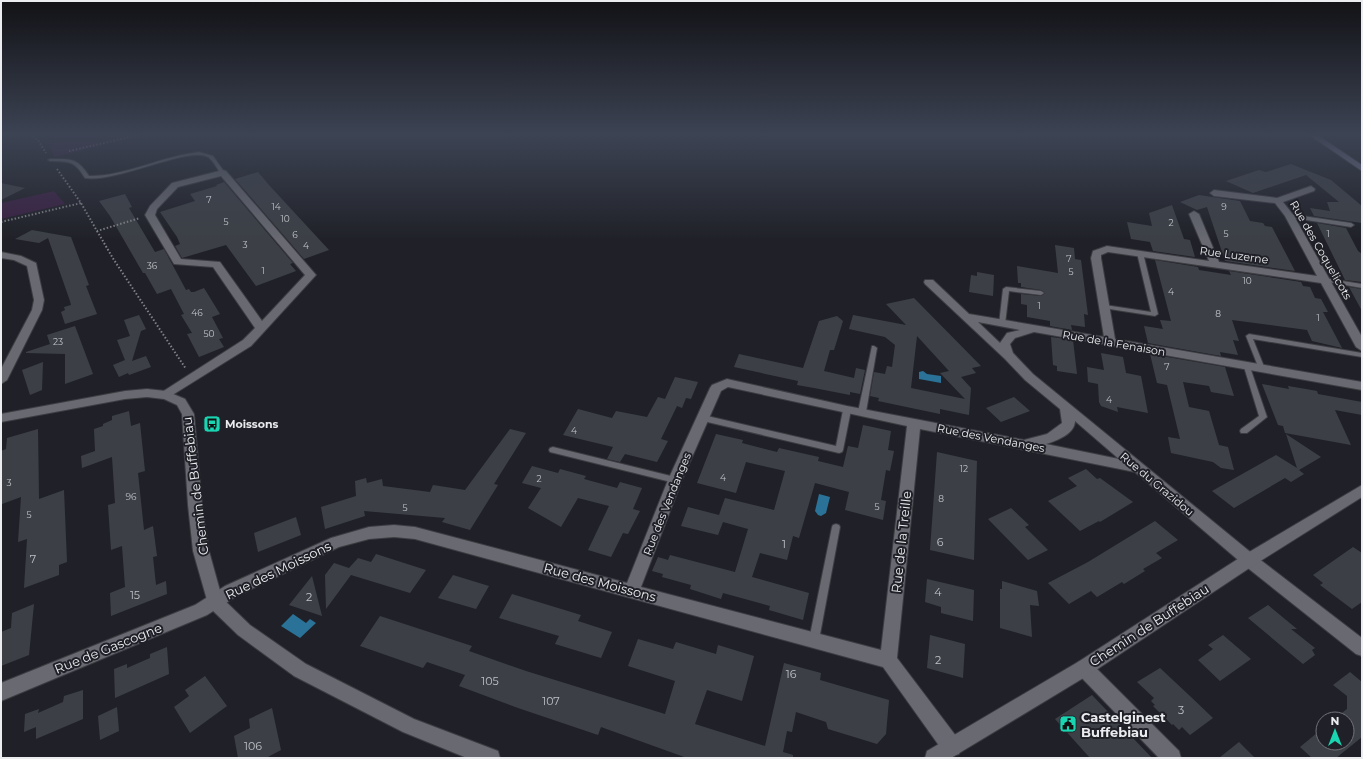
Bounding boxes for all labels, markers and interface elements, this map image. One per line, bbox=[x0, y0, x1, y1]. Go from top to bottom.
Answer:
house number: 7 bbox=[206, 194, 212, 205]
street label: Rue des Coquelicots bbox=[1287, 198, 1355, 302]
house number: 14 bbox=[271, 201, 281, 212]
house number: 9 bbox=[1221, 201, 1227, 212]
house number: 10 bbox=[280, 213, 290, 224]
house number: 5 bbox=[223, 216, 229, 227]
house number: 2 bbox=[1168, 217, 1174, 228]
house number: 5 bbox=[1223, 228, 1229, 239]
house number: 1 bbox=[1326, 228, 1330, 239]
house number: 6 bbox=[292, 229, 298, 240]
house number: 3 bbox=[242, 239, 248, 250]
house number: 4 bbox=[303, 240, 309, 251]
street label: Rue Luzerne bbox=[1199, 243, 1270, 267]
house number: 7 bbox=[1066, 253, 1072, 264]
house number: 36 bbox=[147, 260, 158, 271]
house number: 1 bbox=[261, 265, 265, 276]
house number: 5 bbox=[1068, 266, 1074, 277]
house number: 10 bbox=[1242, 275, 1252, 286]
house number: 4 bbox=[1168, 286, 1174, 297]
house number: 1 bbox=[1037, 300, 1041, 311]
house number: 46 bbox=[191, 307, 203, 318]
house number: 8 bbox=[1215, 308, 1221, 319]
house number: 1 bbox=[1316, 312, 1320, 323]
street label: Rue de la Fenaison bbox=[1061, 327, 1167, 359]
house number: 50 bbox=[203, 328, 215, 339]
house number: 23 bbox=[53, 336, 63, 347]
house number: 7 bbox=[1164, 361, 1170, 372]
house number: 4 bbox=[1106, 394, 1112, 405]
bus stop icon: Moissons bbox=[202, 414, 222, 434]
street label: Chemin de Buffebiau bbox=[179, 416, 211, 556]
place label: Moissons bbox=[225, 417, 279, 431]
street label: Rue des Vendanges bbox=[936, 421, 1047, 455]
house number: 4 bbox=[571, 425, 577, 436]
street label: Rue du Grazidou bbox=[1117, 449, 1197, 519]
street label: Rue des Vendanges bbox=[640, 450, 694, 557]
house number: 12 bbox=[960, 463, 968, 474]
house number: 4 bbox=[720, 472, 726, 483]
house number: 2 bbox=[536, 473, 542, 484]
house number: 3 bbox=[6, 477, 12, 488]
street label: Rue de la Treille bbox=[888, 490, 914, 594]
house number: 96 bbox=[126, 491, 137, 502]
house number: 8 bbox=[938, 493, 944, 504]
house number: 5 bbox=[874, 501, 880, 512]
house number: 5 bbox=[402, 502, 408, 513]
house number: 5 bbox=[26, 509, 32, 520]
house number: 6 bbox=[937, 535, 944, 549]
street label: Rue des Moissons bbox=[222, 537, 334, 603]
house number: 1 bbox=[782, 537, 786, 551]
house number: 7 bbox=[30, 552, 36, 566]
street label: Rue des Moissons bbox=[542, 559, 658, 605]
street label: Chemin de Buffebiau bbox=[1086, 580, 1212, 670]
house number: 4 bbox=[934, 585, 942, 599]
house number: 15 bbox=[130, 588, 140, 602]
house number: 2 bbox=[306, 590, 312, 604]
street label: Rue de Gascogne bbox=[52, 619, 164, 677]
house number: 2 bbox=[935, 653, 941, 667]
house number: 16 bbox=[786, 667, 797, 681]
house number: 105 bbox=[481, 674, 499, 688]
house number: 107 bbox=[542, 694, 560, 708]
house number: 3 bbox=[1178, 703, 1184, 717]
place label: Castelginest Buffebiau bbox=[1081, 709, 1166, 740]
north arrow bbox=[1315, 711, 1355, 751]
public building icon: Castelginest Buffebiau bbox=[1058, 714, 1078, 734]
text: N bbox=[1331, 714, 1339, 728]
house number: 106 bbox=[244, 739, 262, 753]

